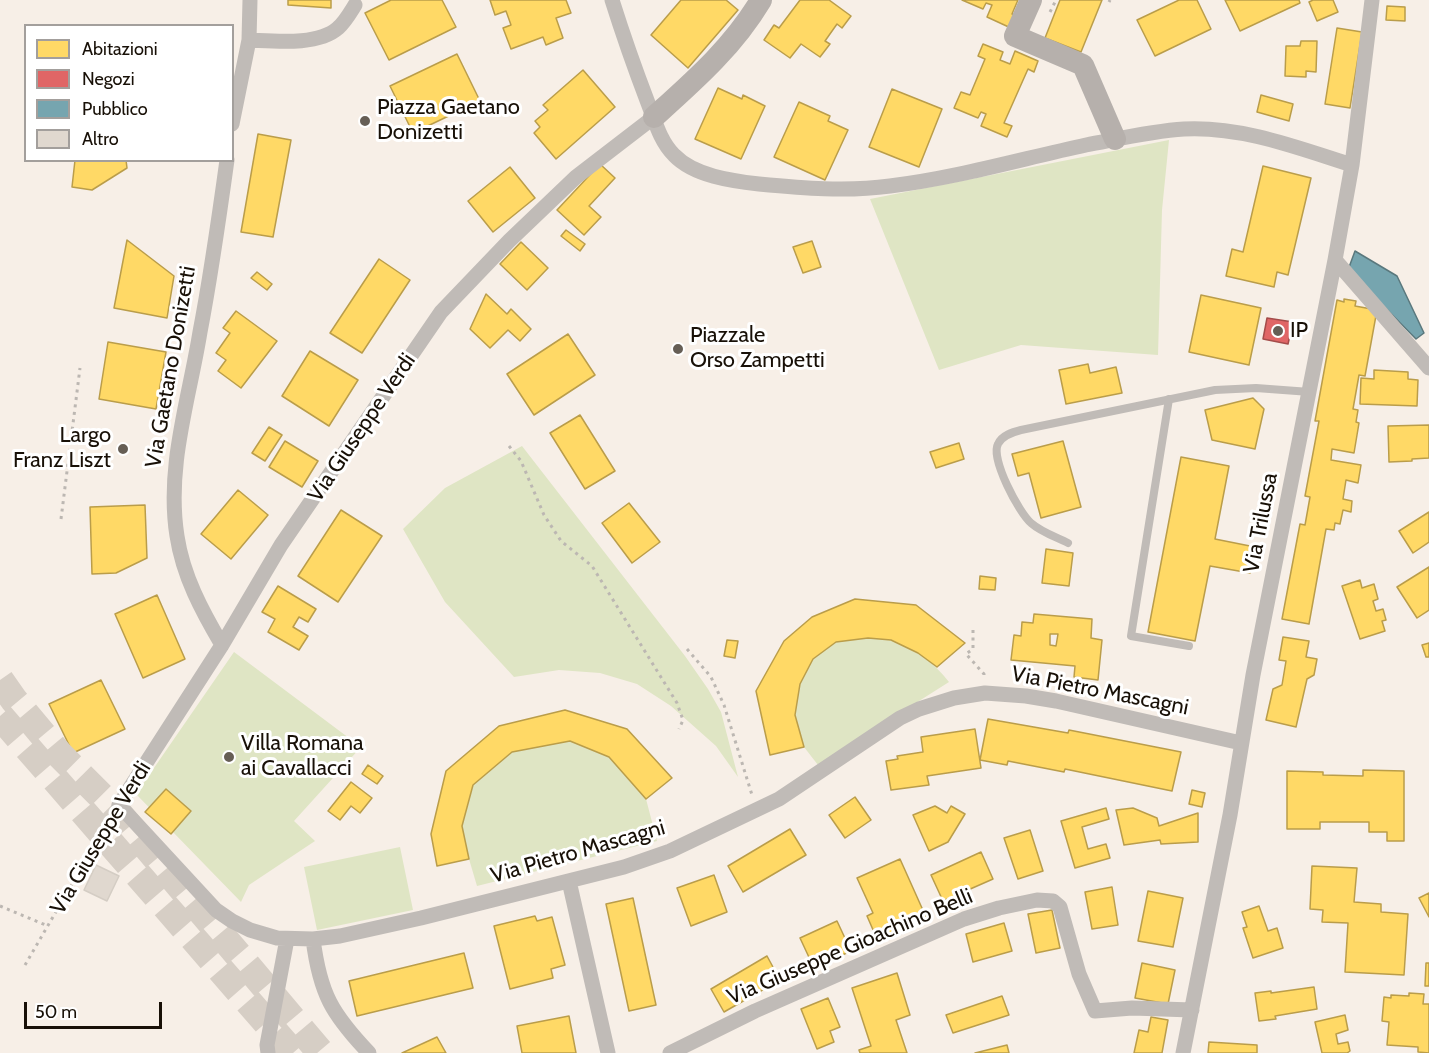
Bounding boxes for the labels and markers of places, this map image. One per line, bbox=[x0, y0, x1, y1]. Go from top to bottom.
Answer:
place label: Piazza Gaetano Donizetti bbox=[377, 95, 520, 146]
marker: Piazza Gaetano Donizetti bbox=[358, 114, 372, 128]
place label: IP bbox=[1290, 318, 1308, 344]
place label: Piazzale Orso Zampetti bbox=[690, 323, 825, 374]
marker: IP bbox=[1271, 324, 1285, 338]
marker: Piazzale Orso Zampetti bbox=[671, 342, 685, 356]
place label: Largo Franz Liszt bbox=[13, 423, 111, 475]
marker: Largo Franz Liszt bbox=[116, 442, 130, 456]
place label: Villa Romana ai Cavallacci bbox=[241, 731, 364, 782]
marker: Villa Romana ai Cavallacci bbox=[222, 750, 236, 764]

